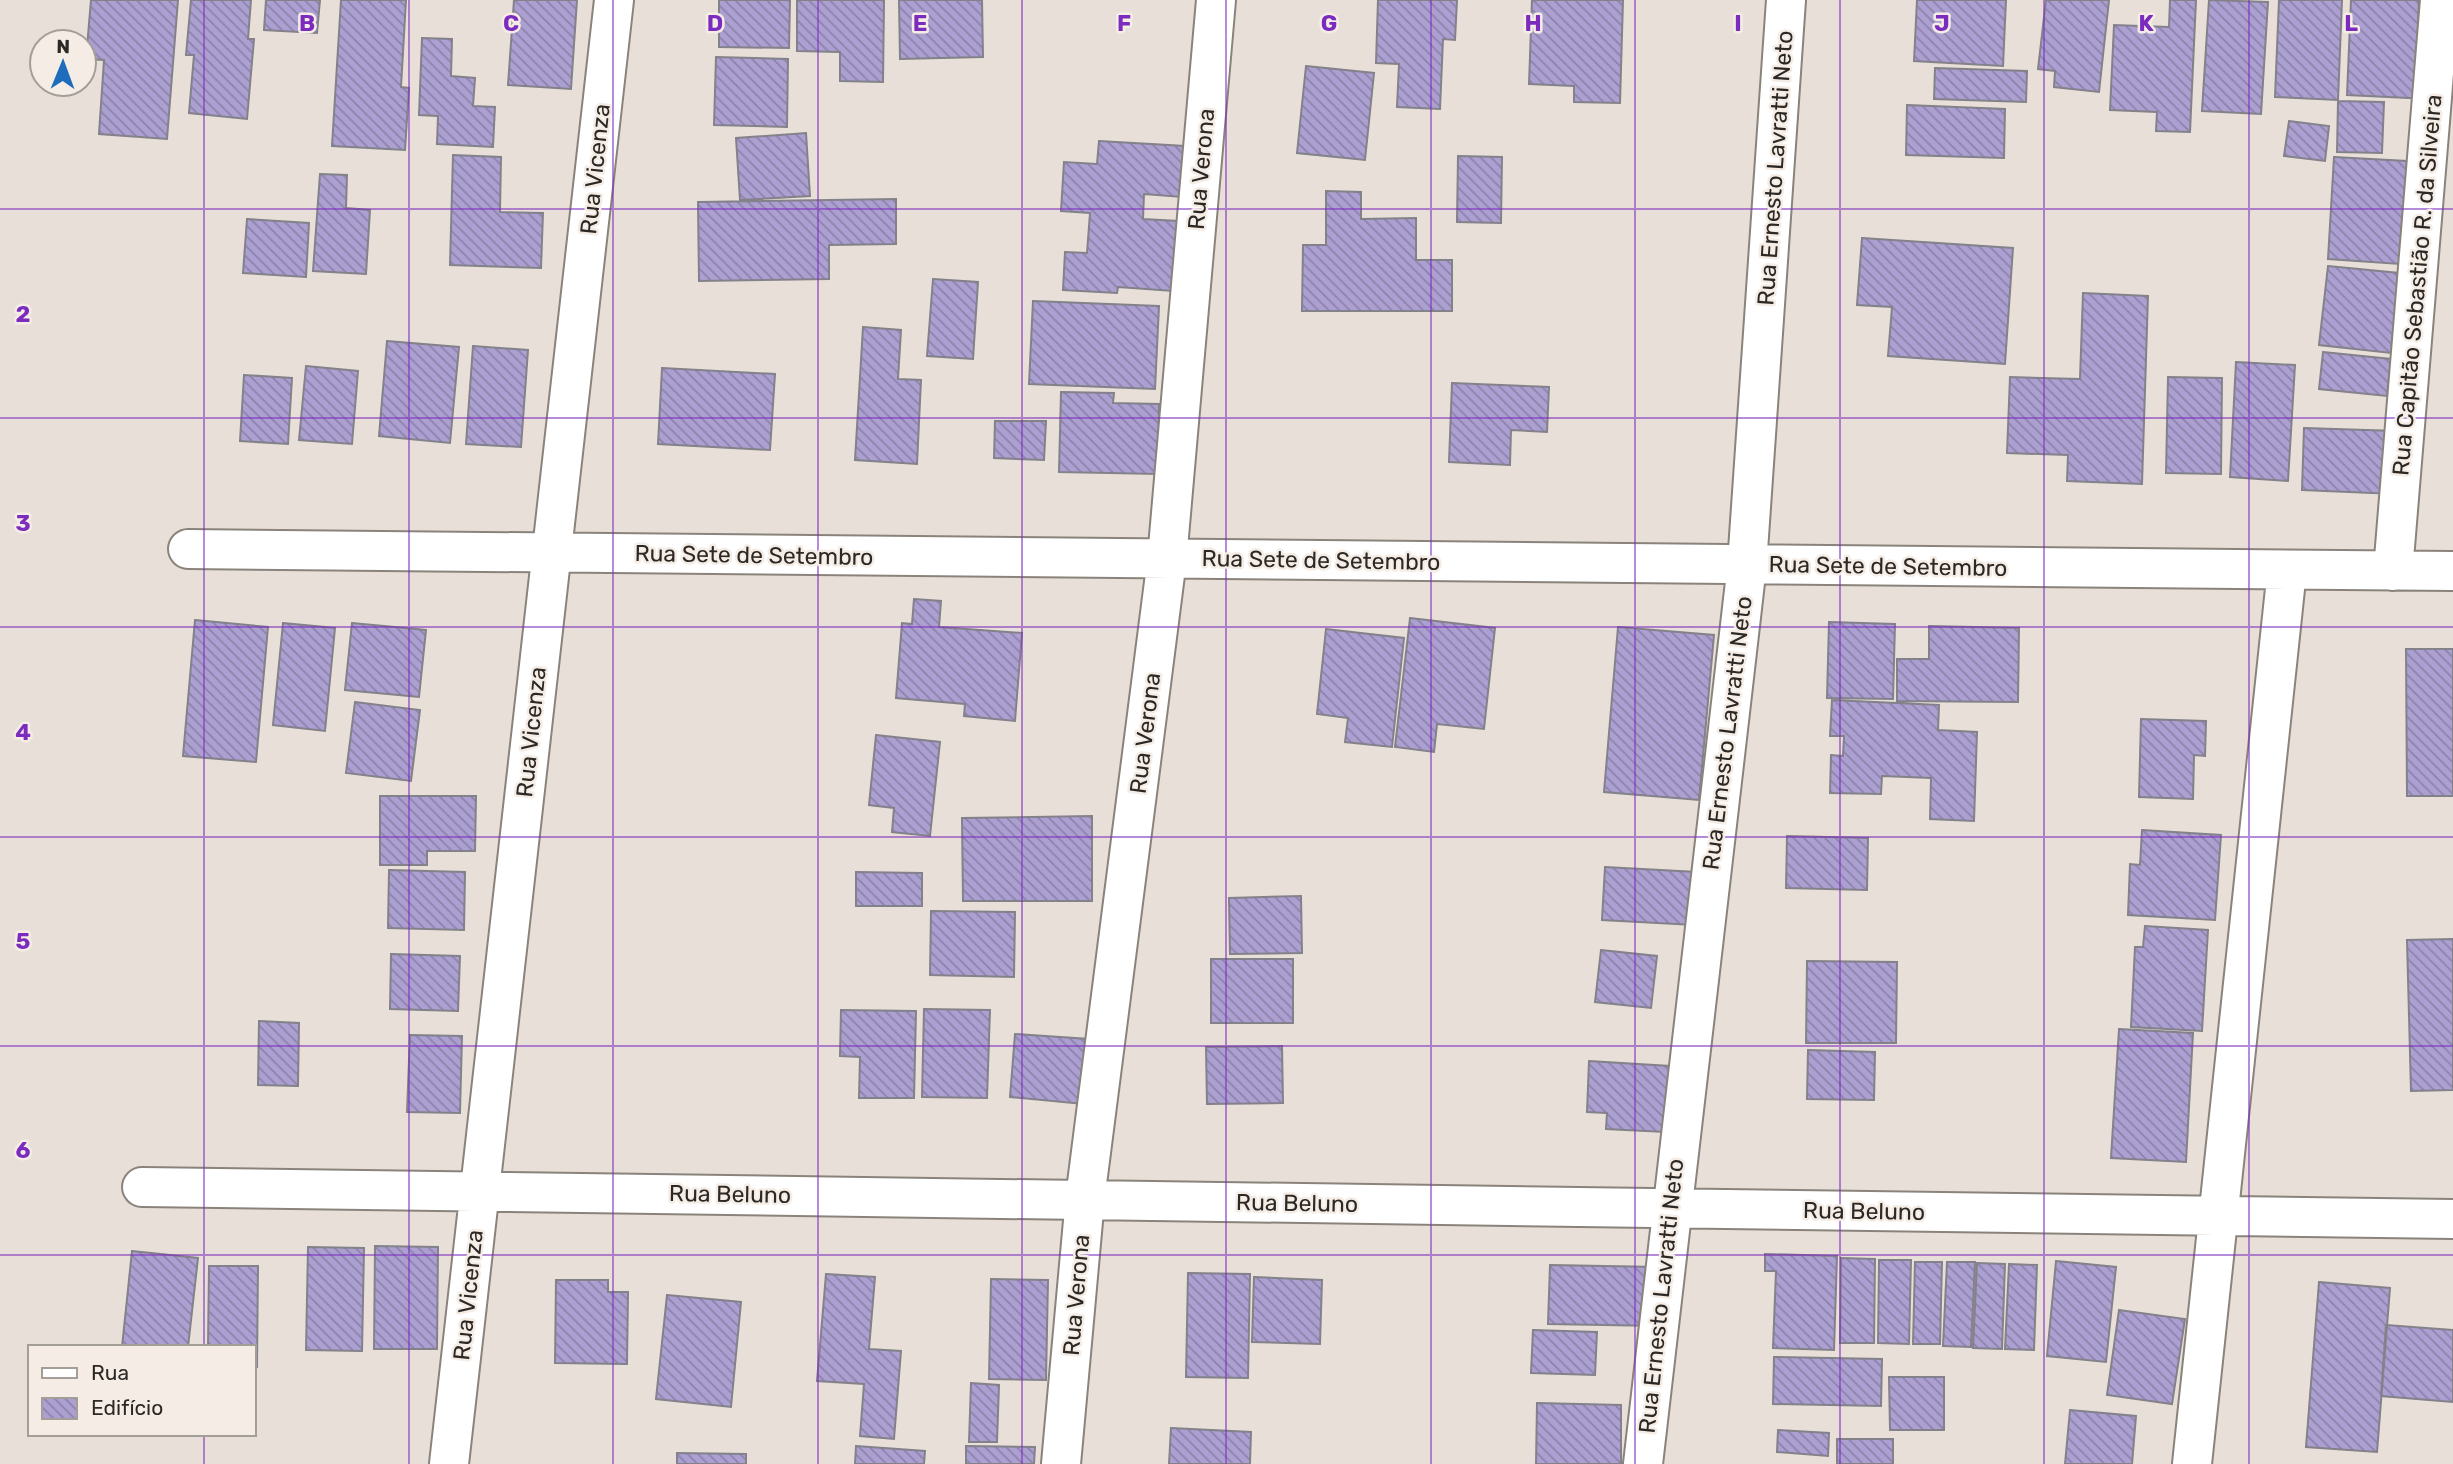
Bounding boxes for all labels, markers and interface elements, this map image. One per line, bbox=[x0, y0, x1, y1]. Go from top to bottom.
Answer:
text: B bbox=[299, 9, 315, 37]
text: C bbox=[503, 9, 519, 37]
text: D bbox=[707, 9, 723, 37]
text: E bbox=[913, 9, 927, 37]
text: F bbox=[1117, 9, 1131, 37]
text: G bbox=[1321, 9, 1337, 37]
text: H bbox=[1524, 9, 1542, 37]
text: I bbox=[1734, 9, 1742, 37]
text: J bbox=[1934, 9, 1950, 37]
text: K bbox=[2138, 9, 2154, 37]
text: L bbox=[2344, 9, 2358, 37]
north arrow bbox=[28, 28, 98, 98]
street label: Rua Ernesto Lavratti Neto bbox=[1751, 29, 1799, 307]
text: N bbox=[56, 35, 70, 58]
street label: Rua Capitão Sebastião R. da Silveira bbox=[2386, 93, 2448, 477]
street label: Rua Vicenza bbox=[574, 102, 616, 236]
street label: Rua Verona bbox=[1182, 107, 1220, 231]
text: 2 bbox=[16, 300, 30, 328]
text: 3 bbox=[15, 509, 31, 537]
street label: Rua Sete de Setembro bbox=[634, 539, 874, 571]
street label: Rua Sete de Setembro bbox=[1201, 544, 1441, 576]
street label: Rua Sete de Setembro bbox=[1768, 550, 2008, 582]
street label: Rua Ernesto Lavratti Neto bbox=[1696, 594, 1758, 872]
street label: Rua Vicenza bbox=[510, 665, 552, 799]
street label: Rua Verona bbox=[1124, 671, 1166, 795]
text: 4 bbox=[15, 718, 31, 746]
text: 5 bbox=[16, 927, 31, 955]
text: 6 bbox=[16, 1136, 31, 1164]
street label: Rua Ernesto Lavratti Neto bbox=[1633, 1157, 1689, 1435]
street label: Rua Beluno bbox=[669, 1179, 791, 1209]
street label: Rua Beluno bbox=[1236, 1188, 1358, 1218]
street label: Rua Beluno bbox=[1803, 1196, 1925, 1226]
street label: Rua Vicenza bbox=[447, 1228, 489, 1362]
street label: Rua Verona bbox=[1057, 1233, 1095, 1357]
legend bbox=[28, 1345, 256, 1436]
text: Rua bbox=[91, 1360, 129, 1385]
text: Edifício bbox=[91, 1395, 163, 1420]

